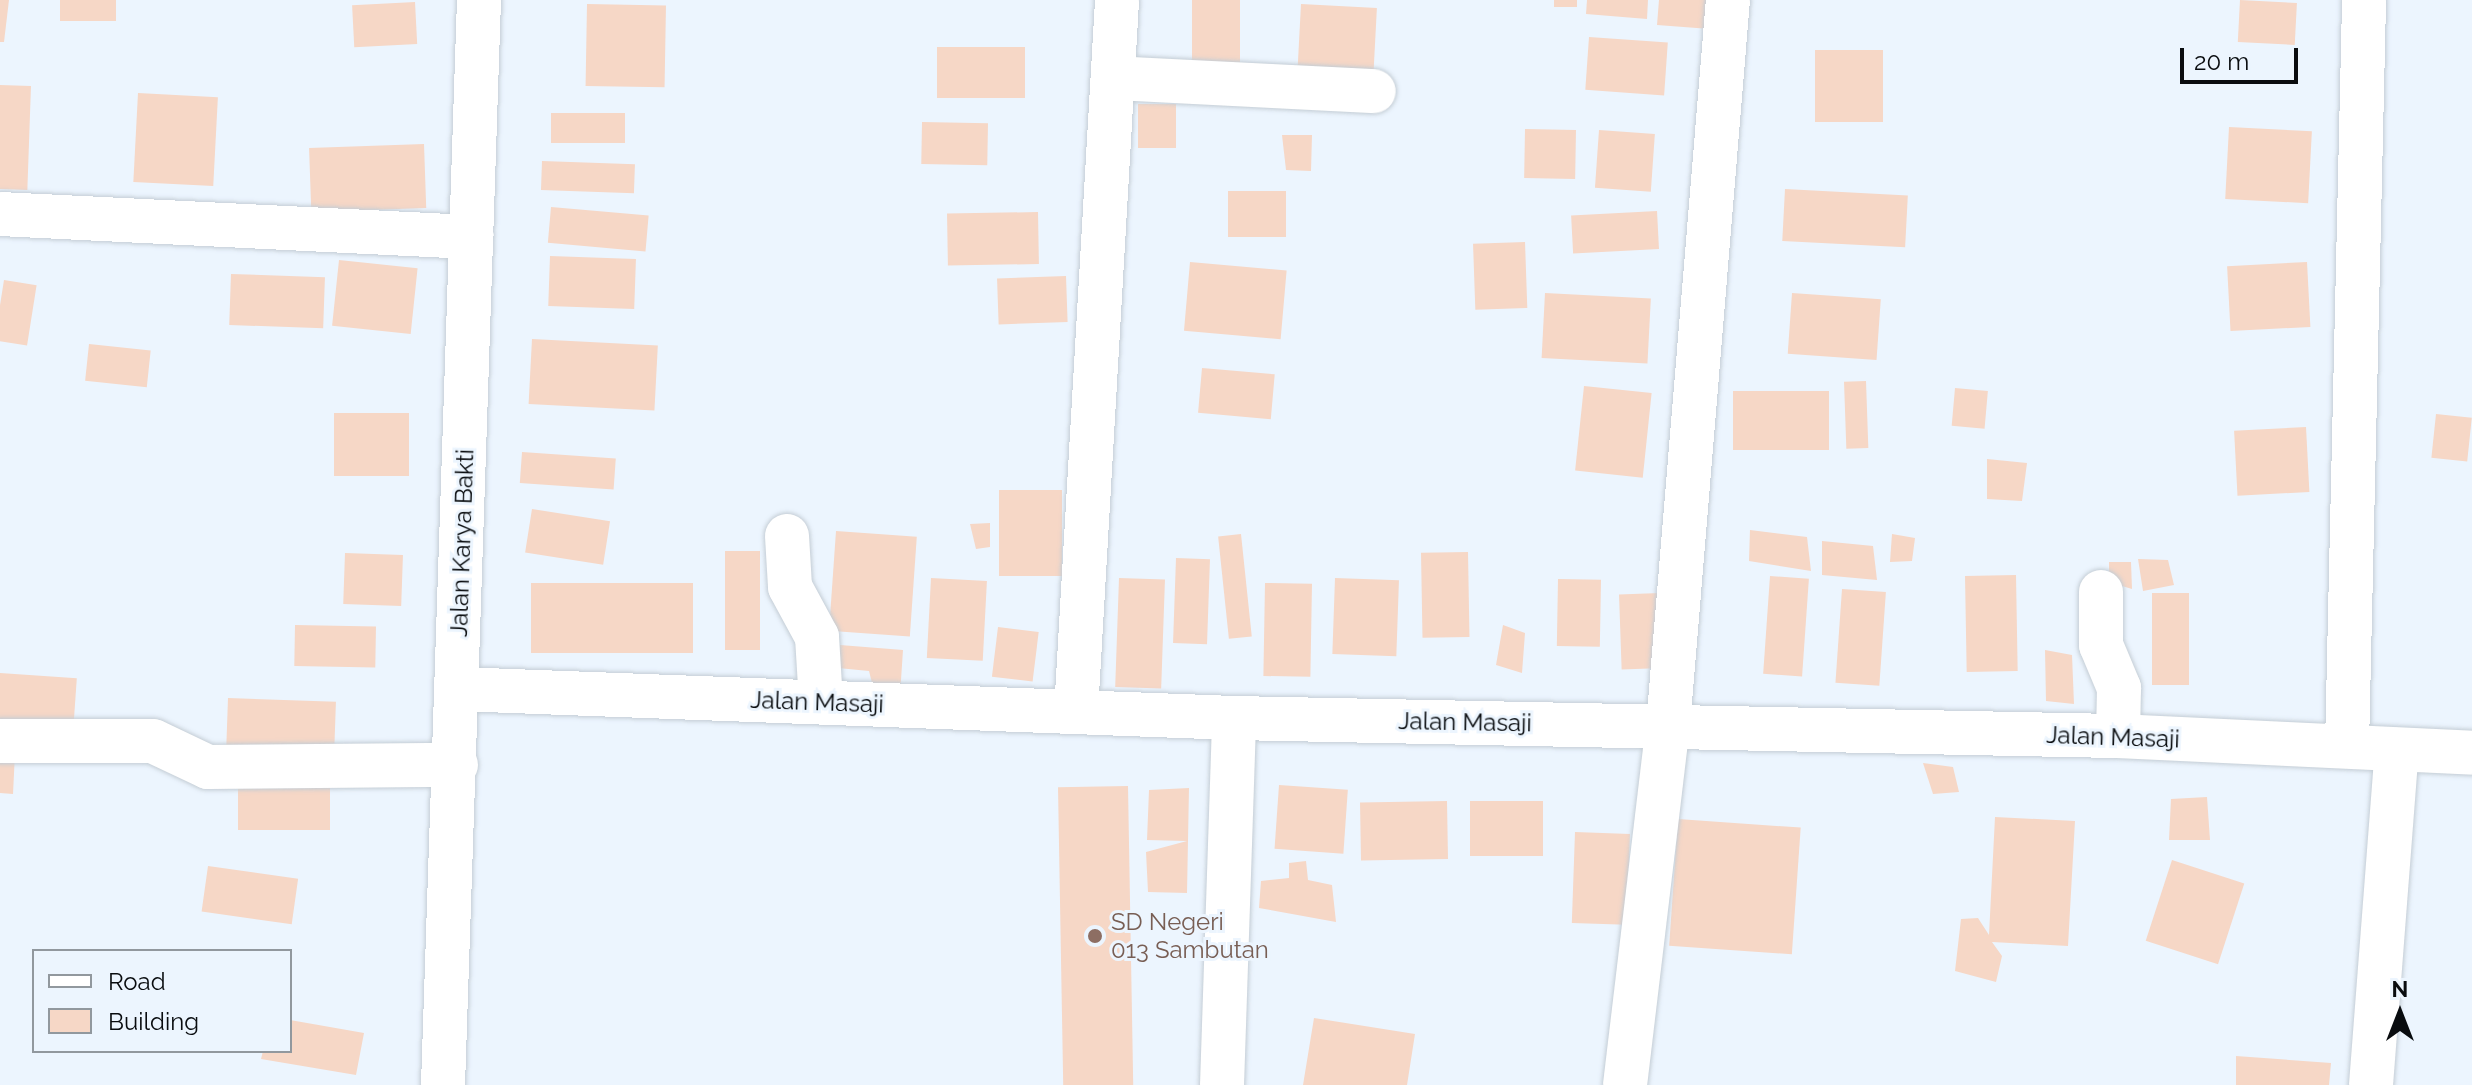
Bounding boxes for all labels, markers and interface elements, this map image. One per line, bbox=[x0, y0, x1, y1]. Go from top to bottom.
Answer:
scale bar bbox=[2184, 32, 2302, 82]
text: 20 m bbox=[2194, 47, 2249, 76]
street label: Jalan Karya Bakti bbox=[444, 449, 480, 637]
street label: Jalan Masaji bbox=[750, 685, 884, 719]
street label: Jalan Masaji bbox=[1398, 706, 1532, 738]
street label: Jalan Masaji bbox=[2046, 720, 2180, 754]
place label: SD Negeri 013 Sambutan bbox=[1111, 908, 1269, 964]
marker: SD Negeri 013 Sambutan bbox=[1086, 927, 1104, 945]
legend bbox=[32, 949, 292, 1053]
text: Road bbox=[108, 967, 166, 996]
north arrow bbox=[2360, 973, 2440, 1053]
text: N bbox=[2392, 976, 2408, 1002]
text: Building bbox=[108, 1007, 199, 1036]

